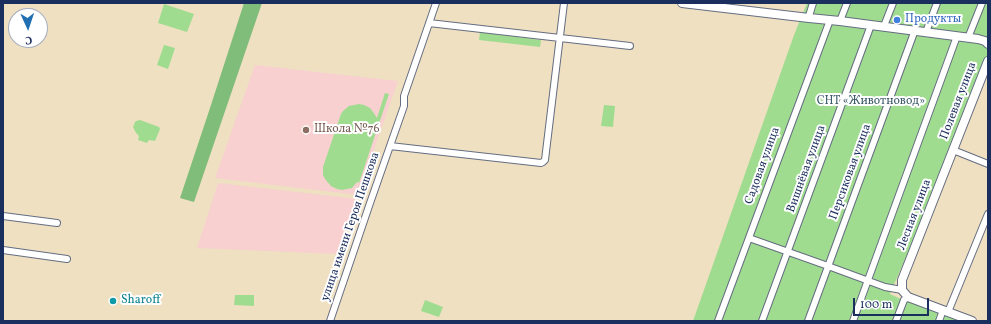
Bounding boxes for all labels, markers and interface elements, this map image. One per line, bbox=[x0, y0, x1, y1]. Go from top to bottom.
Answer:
north arrow bbox=[8, 8, 48, 48]
place label: Продукты bbox=[905, 13, 961, 27]
marker: Продукты bbox=[892, 15, 902, 25]
text: С bbox=[25, 32, 33, 47]
street label: Полевая улица bbox=[938, 60, 980, 142]
park label: СНТ «Животновод» bbox=[817, 95, 925, 109]
street label: Персиковая улица bbox=[827, 122, 875, 222]
place label: Школа №76 bbox=[314, 123, 380, 137]
street label: Вишнёвая улица bbox=[785, 123, 829, 215]
marker: Школа №76 bbox=[301, 125, 311, 135]
street label: Садовая улица bbox=[742, 125, 784, 207]
street label: улица имени Героя Пешкова bbox=[319, 151, 383, 303]
street label: Лесная улица bbox=[895, 178, 935, 252]
scale bar bbox=[855, 290, 931, 316]
place label: Sharoff bbox=[121, 294, 160, 308]
marker: Sharoff bbox=[108, 296, 118, 306]
text: 100 m bbox=[860, 297, 892, 313]

